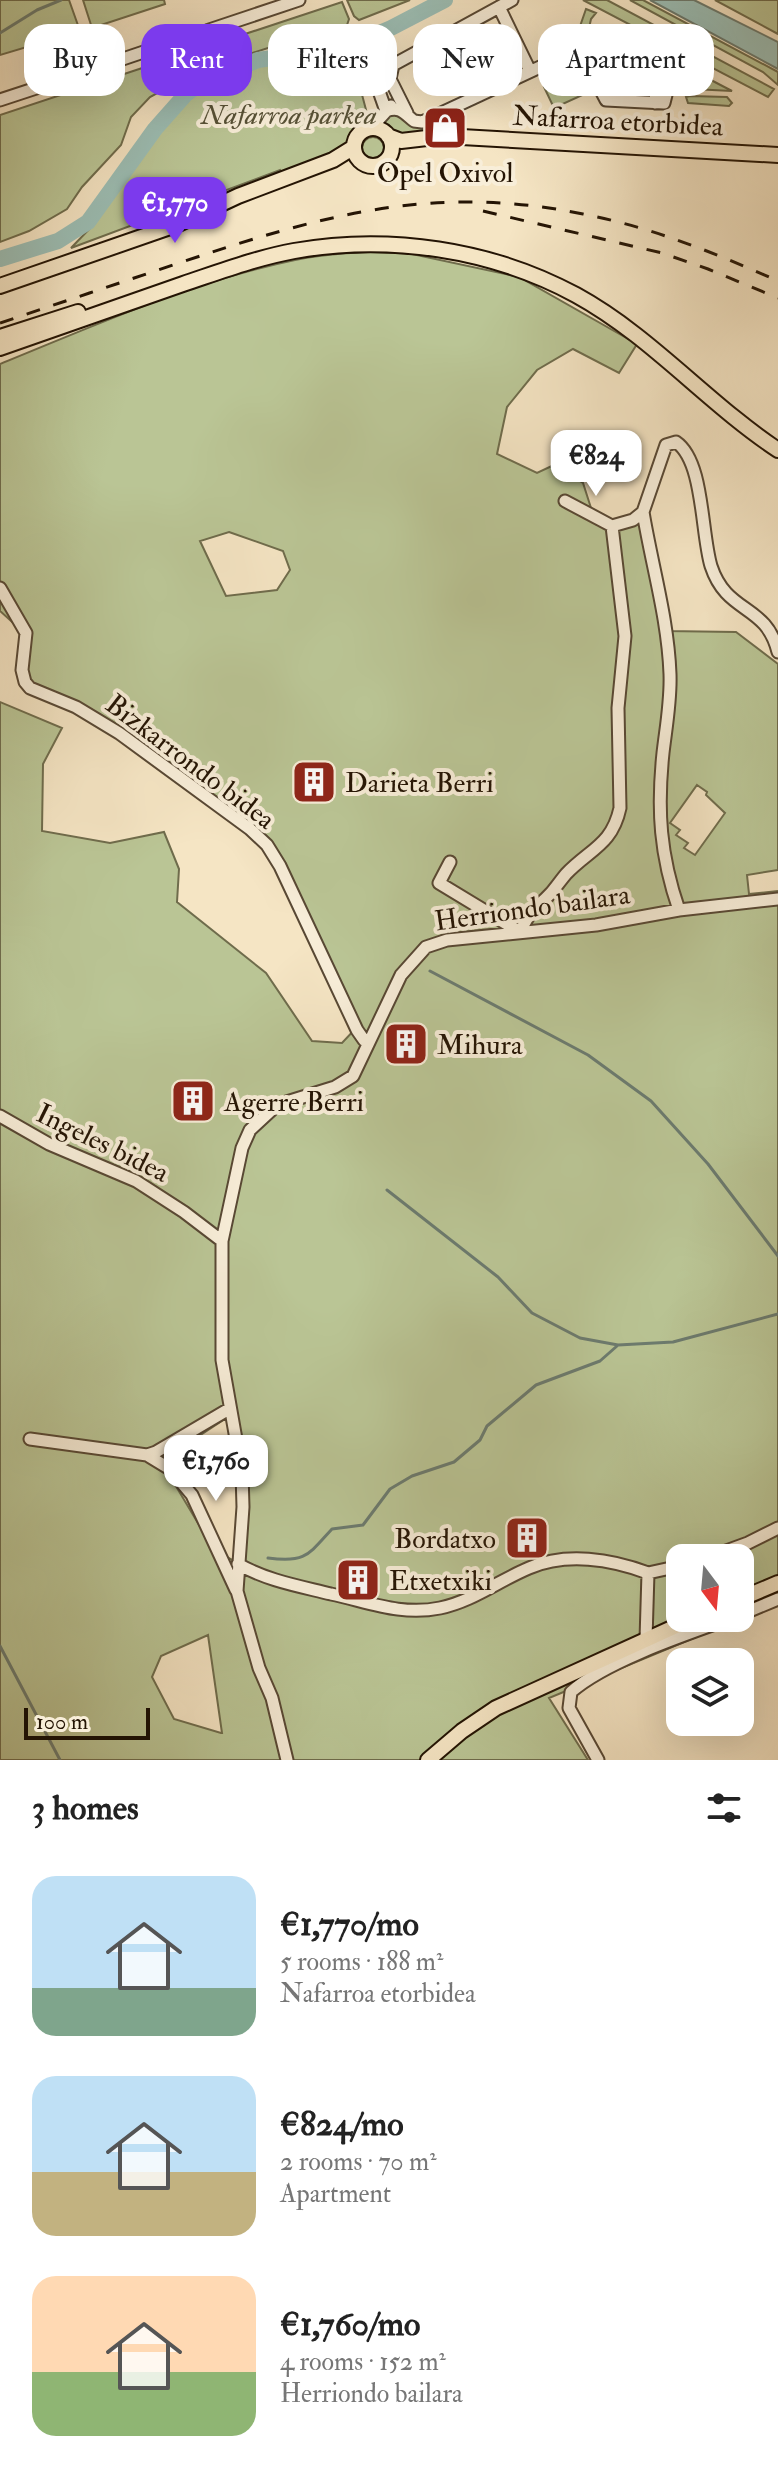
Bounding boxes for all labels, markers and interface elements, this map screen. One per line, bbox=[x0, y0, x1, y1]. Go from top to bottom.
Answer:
chip: Buy bbox=[24, 24, 125, 96]
chip: Rent bbox=[141, 24, 252, 96]
chip: Filters bbox=[268, 24, 397, 96]
chip: New bbox=[413, 24, 522, 96]
chip: Apartment bbox=[538, 24, 714, 96]
park label: Nafarroa parkea bbox=[199, 98, 377, 133]
street label: Nafarroa etorbidea bbox=[512, 99, 725, 145]
shop icon: Opel Oxivol bbox=[421, 104, 469, 152]
place label: Opel Oxivol bbox=[377, 156, 513, 191]
pin: €1,770 bbox=[110, 177, 240, 245]
text: €1,770 bbox=[142, 187, 208, 219]
pin: €824 bbox=[549, 430, 643, 498]
text: €824 bbox=[569, 440, 623, 472]
street label: Bizkarrondo bidea bbox=[98, 687, 282, 838]
building icon: Darieta Berri bbox=[290, 758, 338, 806]
place label: Darieta Berri bbox=[345, 766, 494, 801]
street label: Herriondo bailara bbox=[432, 877, 633, 940]
building icon: Mihura bbox=[382, 1020, 430, 1068]
place label: Mihura bbox=[437, 1028, 523, 1063]
building icon: Agerre Berri bbox=[169, 1077, 217, 1125]
place label: Agerre Berri bbox=[223, 1085, 364, 1120]
street label: Ingeles bidea bbox=[30, 1096, 175, 1191]
pin: €1,760 bbox=[151, 1435, 281, 1503]
text: €1,760 bbox=[182, 1445, 250, 1477]
building icon: Bordatxo bbox=[503, 1514, 551, 1562]
place label: Bordatxo bbox=[394, 1522, 496, 1557]
north arrow bbox=[666, 1544, 754, 1632]
map controls bbox=[666, 1544, 754, 1736]
building icon: Etxetxiki bbox=[334, 1556, 382, 1604]
place label: Etxetxiki bbox=[389, 1564, 492, 1599]
button: layers bbox=[666, 1648, 754, 1736]
scale bar bbox=[24, 1704, 150, 1740]
text: 100 m bbox=[36, 1708, 88, 1736]
icon: filters bbox=[702, 1786, 746, 1830]
text: 3 homes bbox=[32, 1787, 139, 1830]
text: €1,770/mo bbox=[280, 1903, 419, 1946]
icon: home bbox=[96, 1908, 192, 2004]
text: 5 rooms · 188 m² bbox=[280, 1946, 443, 1978]
text: Nafarroa etorbidea bbox=[280, 1978, 476, 2010]
text: €824/mo bbox=[280, 2103, 404, 2146]
icon: home bbox=[96, 2108, 192, 2204]
text: 2 rooms · 70 m² bbox=[280, 2146, 437, 2178]
text: Apartment bbox=[280, 2178, 391, 2210]
text: €1,760/mo bbox=[280, 2303, 420, 2346]
icon: home bbox=[96, 2308, 192, 2404]
text: 4 rooms · 152 m² bbox=[280, 2346, 446, 2378]
text: Herriondo bailara bbox=[280, 2378, 463, 2410]

